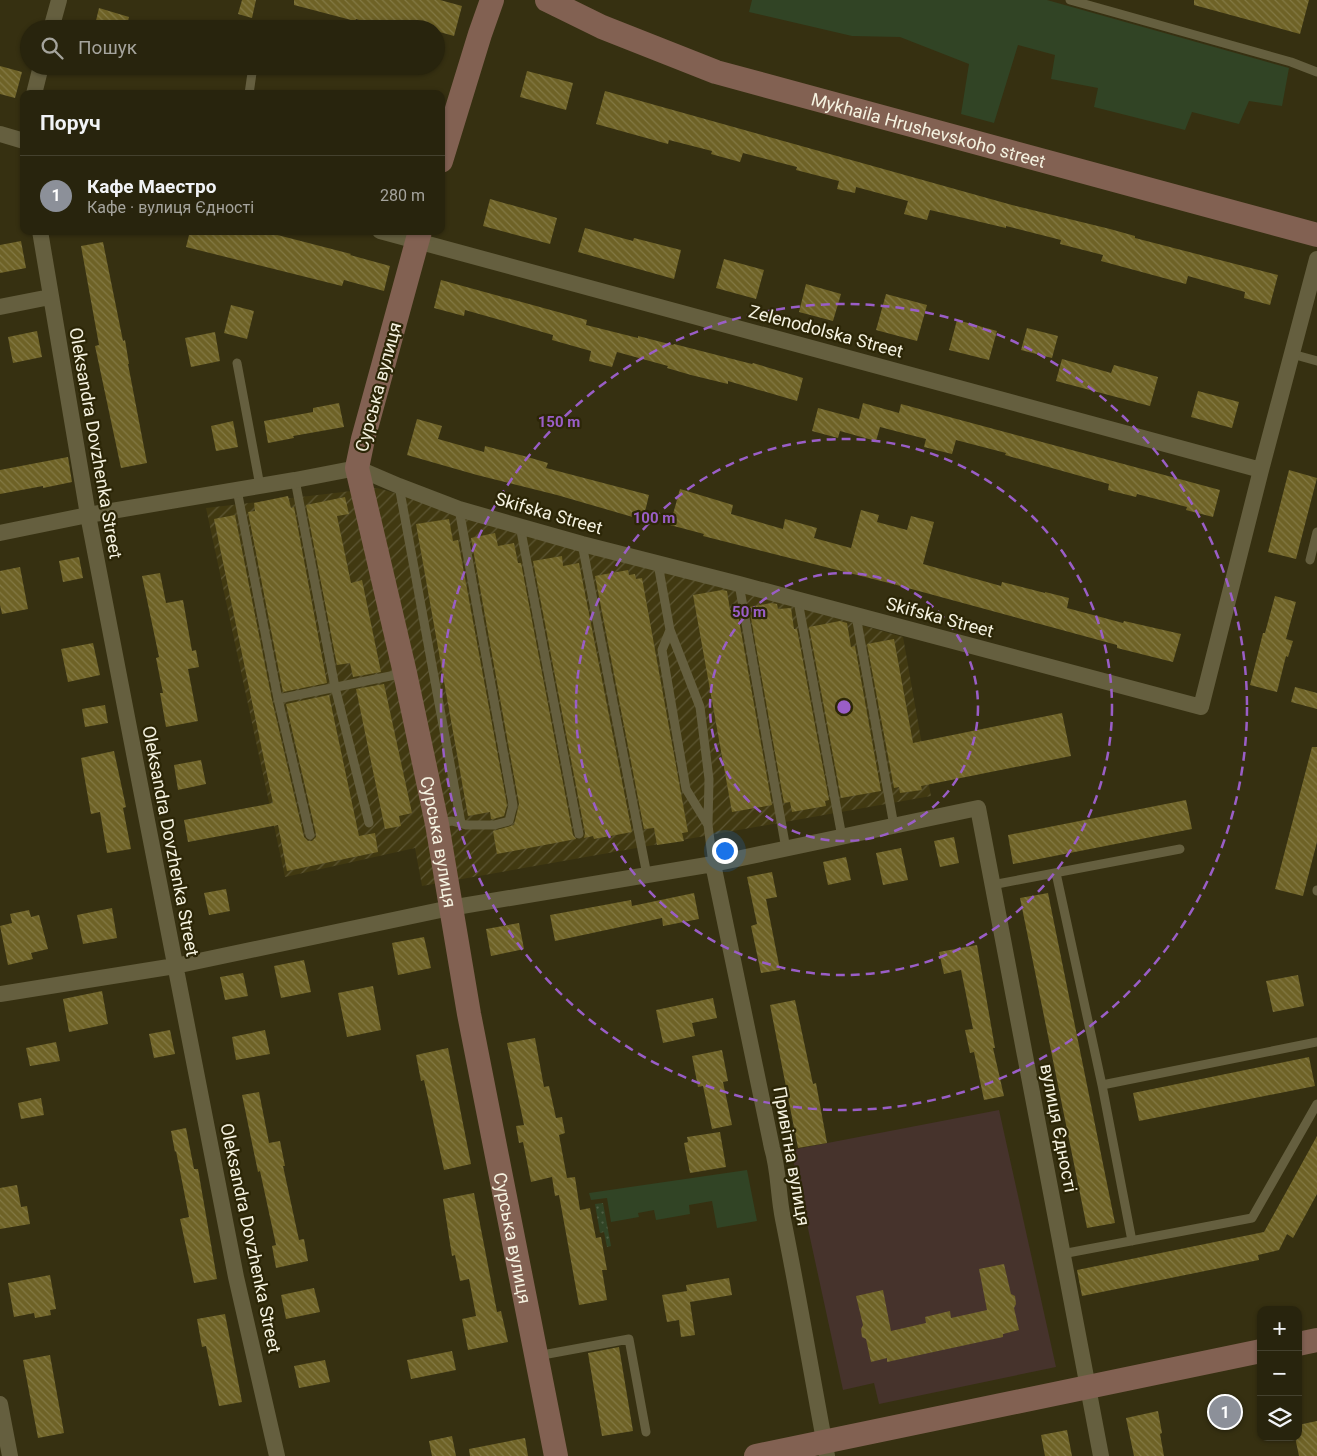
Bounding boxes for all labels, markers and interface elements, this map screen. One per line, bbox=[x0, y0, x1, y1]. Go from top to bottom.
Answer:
search box bbox=[20, 20, 445, 75]
icon: search bbox=[38, 34, 66, 62]
text: Пошук bbox=[78, 36, 137, 59]
street label: Mykhaila Hrushevskoho street bbox=[809, 88, 1048, 171]
text: Поруч bbox=[40, 111, 101, 135]
text: Кафе Маестро bbox=[87, 175, 216, 198]
text: 1 bbox=[51, 186, 61, 205]
text: 280 m bbox=[380, 186, 425, 205]
text: Кафе · вулиця Єдності bbox=[87, 198, 254, 217]
street label: Zelenodolska Street bbox=[746, 300, 906, 362]
street label: Сурська вулиця bbox=[351, 320, 405, 454]
street label: Oleksandra Dovzhenka Street bbox=[65, 326, 127, 560]
text: 150 m bbox=[538, 413, 580, 431]
street label: Skifska Street bbox=[493, 488, 605, 538]
text: 100 m bbox=[633, 509, 675, 527]
street label: Skifska Street bbox=[884, 593, 996, 641]
text: 50 m bbox=[732, 603, 766, 621]
centre of rings bbox=[835, 698, 853, 716]
street label: Oleksandra Dovzhenka Street bbox=[138, 724, 204, 958]
street label: Сурська вулиця bbox=[417, 774, 461, 909]
your location bbox=[712, 838, 738, 864]
street label: вулиця Єдності bbox=[1036, 1062, 1082, 1194]
street label: Привітна вулиця bbox=[769, 1085, 815, 1227]
street label: Oleksandra Dovzhenka Street bbox=[216, 1121, 286, 1355]
street label: Сурська вулиця bbox=[490, 1170, 536, 1305]
map controls bbox=[1257, 1306, 1302, 1441]
button: + bbox=[1257, 1306, 1302, 1351]
button: − bbox=[1257, 1351, 1302, 1396]
pin: 1 bbox=[1209, 1393, 1241, 1431]
button: layers bbox=[1257, 1396, 1302, 1441]

